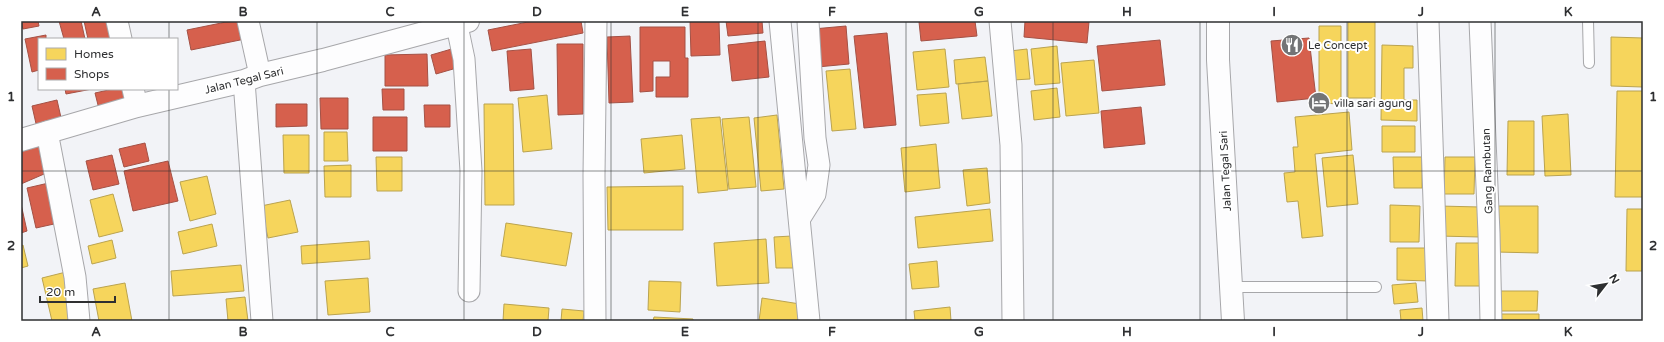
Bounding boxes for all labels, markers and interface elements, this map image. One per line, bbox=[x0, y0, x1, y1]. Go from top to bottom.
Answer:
text: A bbox=[91, 4, 101, 20]
text: B bbox=[238, 4, 248, 20]
text: C bbox=[385, 4, 395, 20]
text: D bbox=[532, 4, 542, 20]
text: E bbox=[681, 4, 689, 20]
text: F bbox=[828, 4, 836, 20]
text: G bbox=[974, 4, 984, 20]
text: H bbox=[1122, 4, 1132, 20]
text: I bbox=[1272, 4, 1276, 20]
text: J bbox=[1417, 4, 1424, 20]
text: K bbox=[1564, 4, 1573, 20]
restaurant icon: Le Concept bbox=[1279, 32, 1305, 58]
legend bbox=[38, 38, 178, 90]
place label: Le Concept bbox=[1308, 39, 1367, 52]
text: Homes bbox=[74, 47, 114, 61]
street label: Jalan Tegal Sari bbox=[203, 64, 285, 97]
text: Shops bbox=[74, 67, 109, 81]
text: 1 bbox=[7, 89, 15, 105]
text: 1 bbox=[1649, 89, 1657, 105]
hotel icon: villa sari agung bbox=[1306, 90, 1332, 116]
place label: villa sari agung bbox=[1334, 97, 1412, 110]
street label: Gang Rambutan bbox=[1480, 128, 1495, 214]
street label: Jalan Tegal Sari bbox=[1217, 130, 1234, 212]
text: 2 bbox=[7, 238, 15, 254]
text: 2 bbox=[1649, 238, 1657, 254]
north arrow bbox=[1586, 264, 1626, 304]
text: N bbox=[1606, 272, 1622, 286]
scale bar bbox=[40, 278, 115, 304]
text: 20 m bbox=[46, 285, 75, 299]
text: A bbox=[91, 324, 101, 340]
text: B bbox=[238, 324, 248, 340]
text: C bbox=[385, 324, 395, 340]
text: D bbox=[532, 324, 542, 340]
text: E bbox=[681, 324, 689, 340]
text: F bbox=[828, 324, 836, 340]
text: G bbox=[974, 324, 984, 340]
text: H bbox=[1122, 324, 1132, 340]
text: I bbox=[1272, 324, 1276, 340]
text: J bbox=[1417, 324, 1424, 340]
text: K bbox=[1564, 324, 1573, 340]

